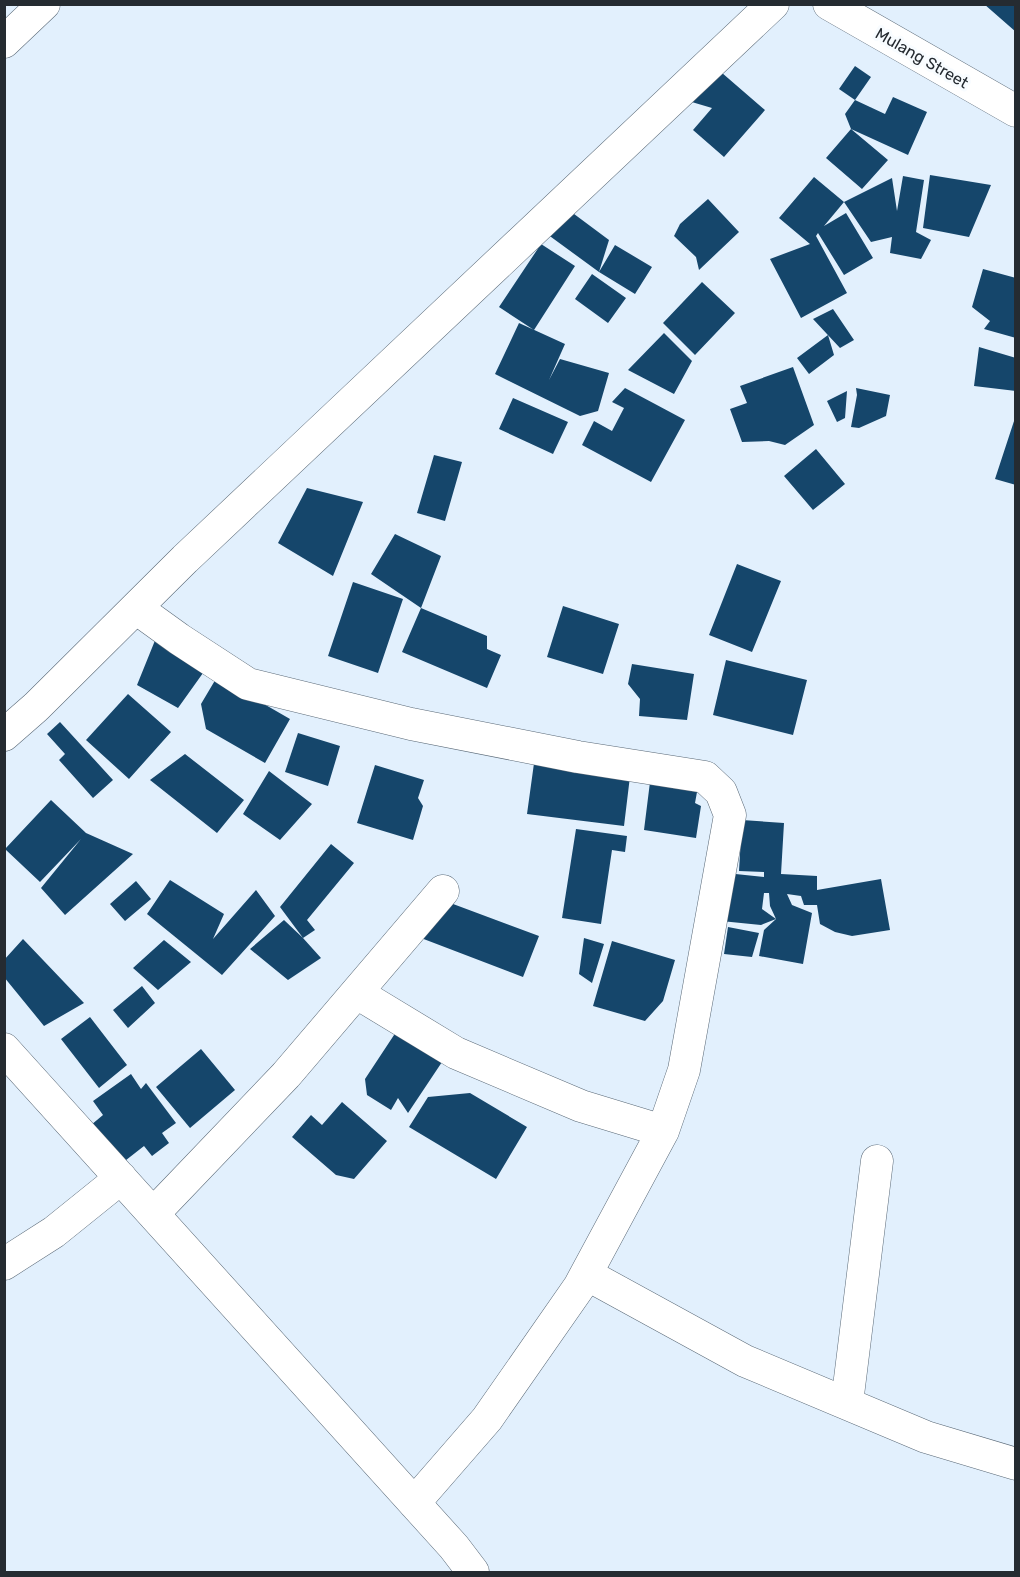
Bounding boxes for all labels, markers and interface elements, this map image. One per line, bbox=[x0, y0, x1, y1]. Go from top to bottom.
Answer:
street label: Mulang Street bbox=[872, 24, 972, 92]

